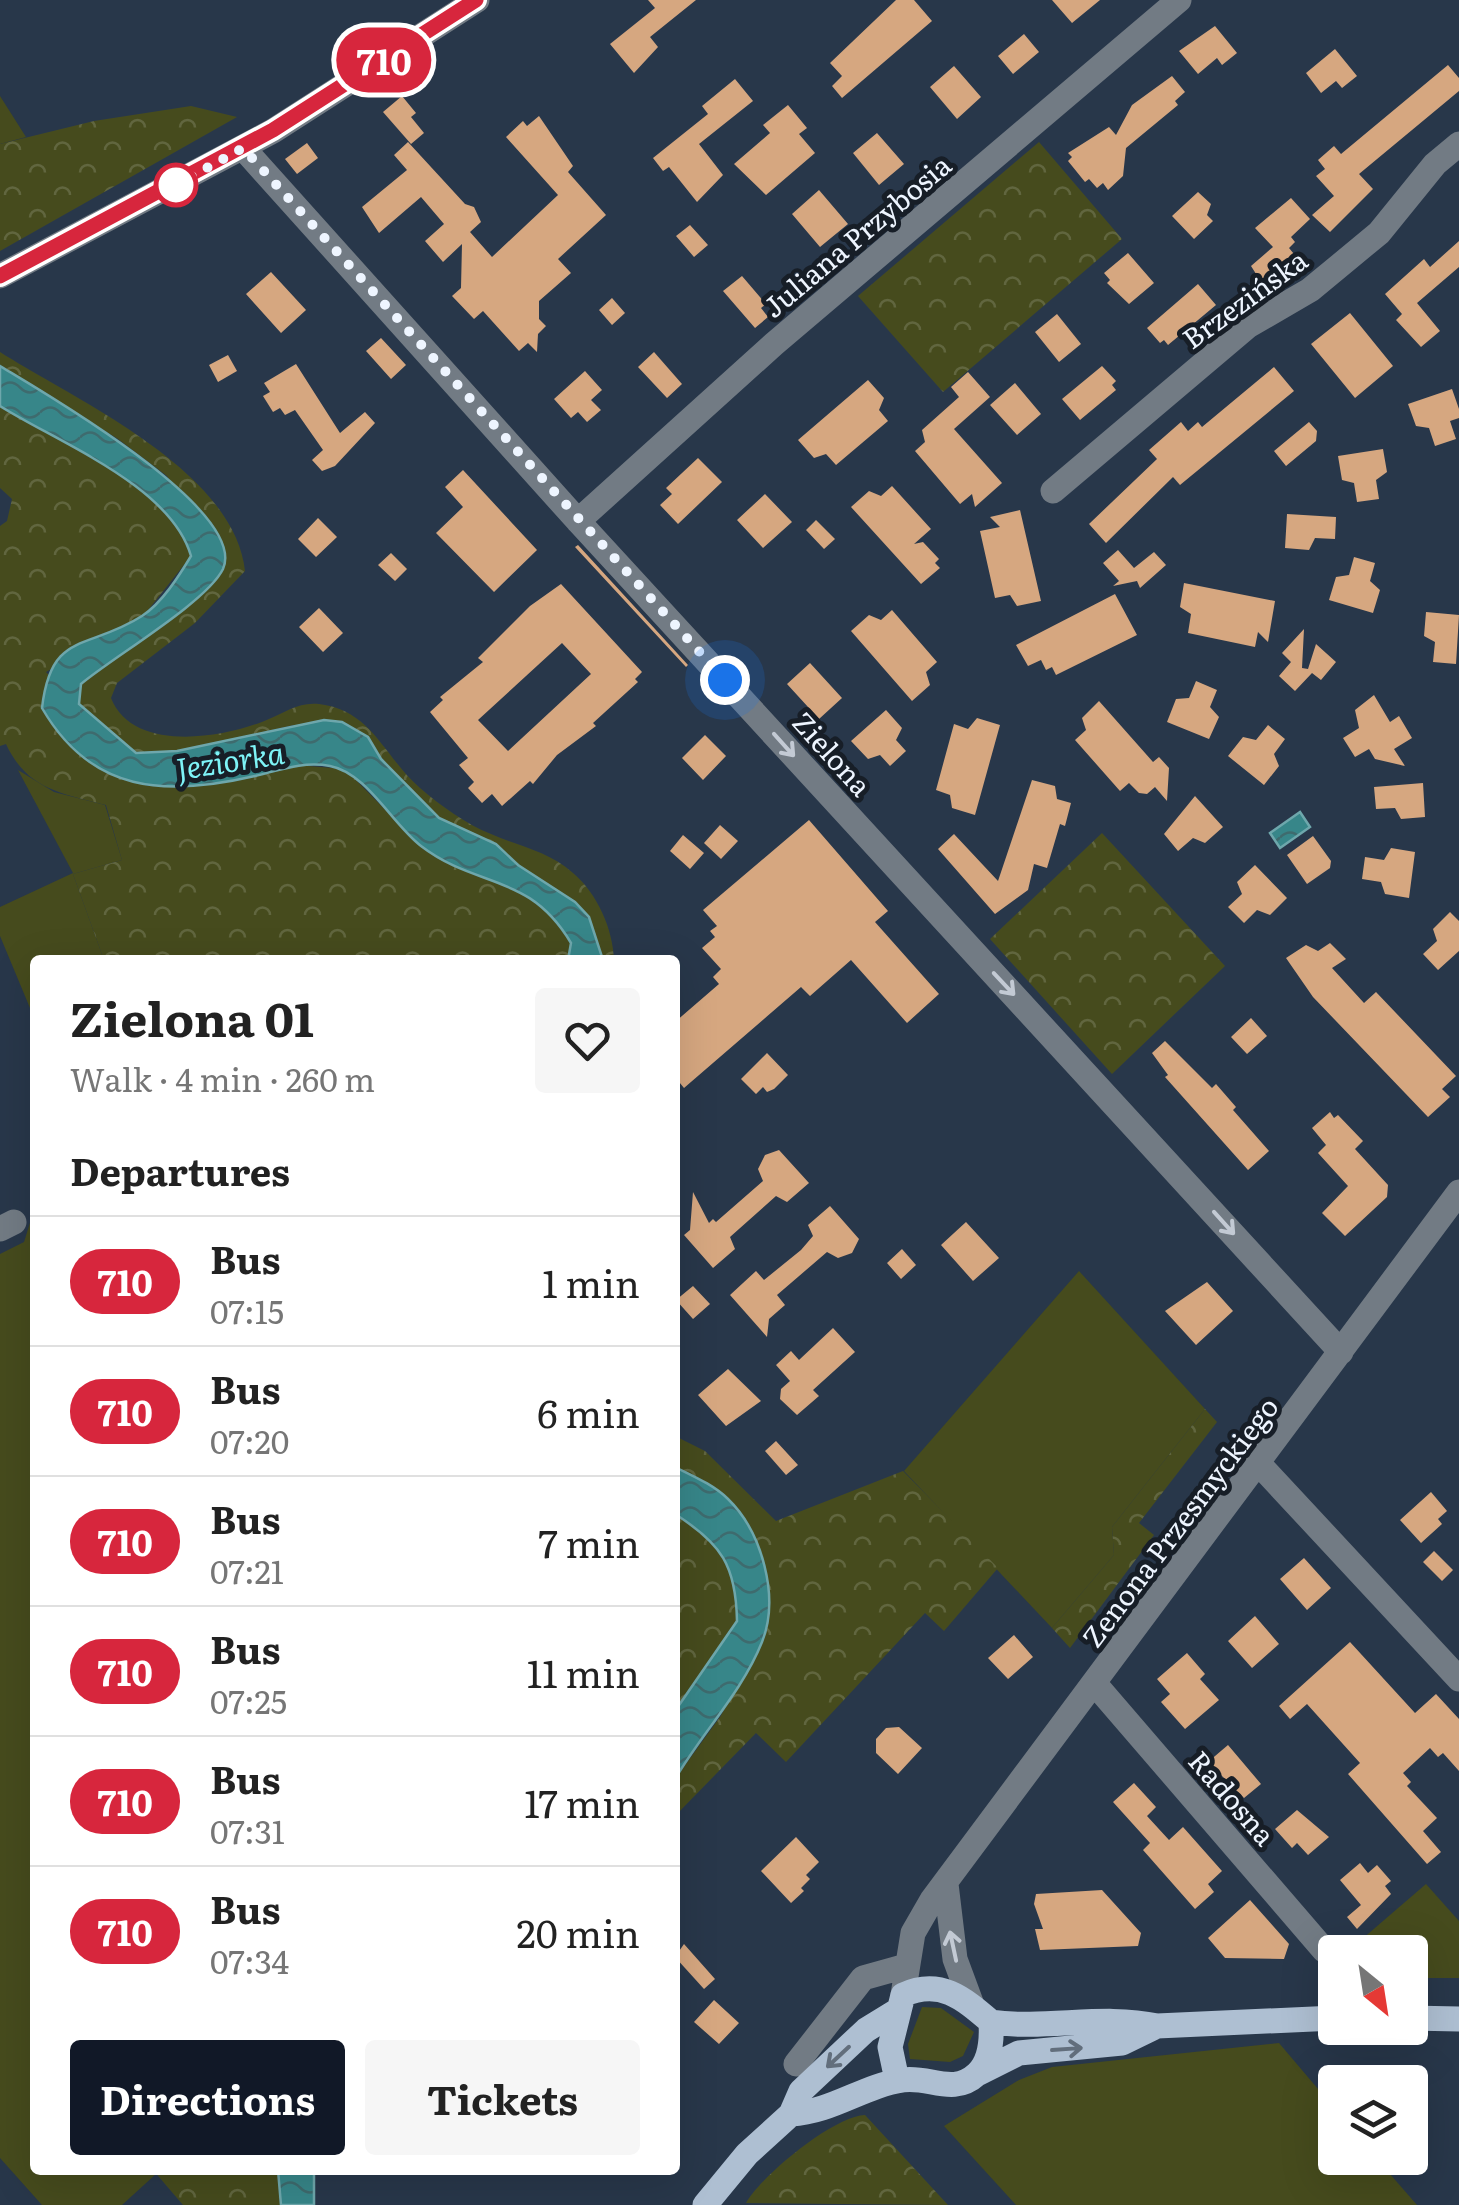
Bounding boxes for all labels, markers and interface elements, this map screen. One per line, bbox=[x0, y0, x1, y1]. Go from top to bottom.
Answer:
line badge: 710 bbox=[326, 28, 442, 92]
text: 710 bbox=[356, 34, 412, 86]
street label: Juliana Przybosia bbox=[753, 144, 959, 326]
unlabelled marker bbox=[155, 164, 197, 206]
street label: Brzezińska bbox=[1173, 238, 1315, 358]
your location bbox=[700, 655, 750, 705]
street label: Zielona bbox=[784, 702, 882, 804]
water label: Jeziorka bbox=[173, 729, 287, 789]
one-way arrow bbox=[772, 732, 795, 757]
one-way arrow bbox=[992, 971, 1015, 996]
text: Zielona 01 bbox=[70, 981, 314, 1052]
button: heart bbox=[535, 988, 640, 1093]
text: Walk · 4 min · 260 m bbox=[70, 1054, 375, 1102]
text: Departures bbox=[70, 1141, 290, 1198]
one-way arrow bbox=[1212, 1211, 1236, 1235]
text: Bus bbox=[210, 1229, 281, 1286]
text: 1 min bbox=[542, 1253, 640, 1310]
text: 710 bbox=[97, 1255, 153, 1307]
text: 07:15 bbox=[210, 1286, 284, 1334]
text: Bus bbox=[210, 1359, 281, 1416]
text: 6 min bbox=[537, 1383, 640, 1440]
text: 710 bbox=[97, 1385, 153, 1437]
street label: Zenona Przesmyckiego bbox=[1071, 1387, 1287, 1655]
text: 07:20 bbox=[210, 1416, 289, 1464]
text: Bus bbox=[210, 1489, 281, 1546]
text: 7 min bbox=[538, 1513, 640, 1570]
text: 710 bbox=[97, 1515, 153, 1567]
text: 07:21 bbox=[210, 1546, 284, 1594]
text: Bus bbox=[210, 1619, 281, 1676]
text: 11 min bbox=[527, 1643, 640, 1700]
text: 710 bbox=[97, 1645, 153, 1697]
text: 07:25 bbox=[210, 1676, 287, 1724]
street label: Radosna bbox=[1180, 1740, 1286, 1854]
text: Bus bbox=[210, 1749, 281, 1806]
text: 17 min bbox=[524, 1773, 640, 1830]
text: 710 bbox=[97, 1775, 153, 1827]
text: 07:31 bbox=[210, 1806, 285, 1854]
text: Bus bbox=[210, 1879, 281, 1936]
text: 20 min bbox=[516, 1903, 640, 1960]
text: 710 bbox=[97, 1905, 153, 1957]
one-way arrow bbox=[942, 1931, 961, 1963]
north arrow bbox=[1318, 1935, 1428, 2045]
map controls bbox=[1318, 1935, 1428, 2175]
text: 07:34 bbox=[210, 1936, 289, 1984]
one-way arrow bbox=[1050, 2039, 1082, 2058]
button: Directions bbox=[70, 2040, 345, 2155]
button: Tickets bbox=[365, 2040, 640, 2155]
one-way arrow bbox=[826, 2045, 851, 2068]
button: layers bbox=[1318, 2065, 1428, 2175]

